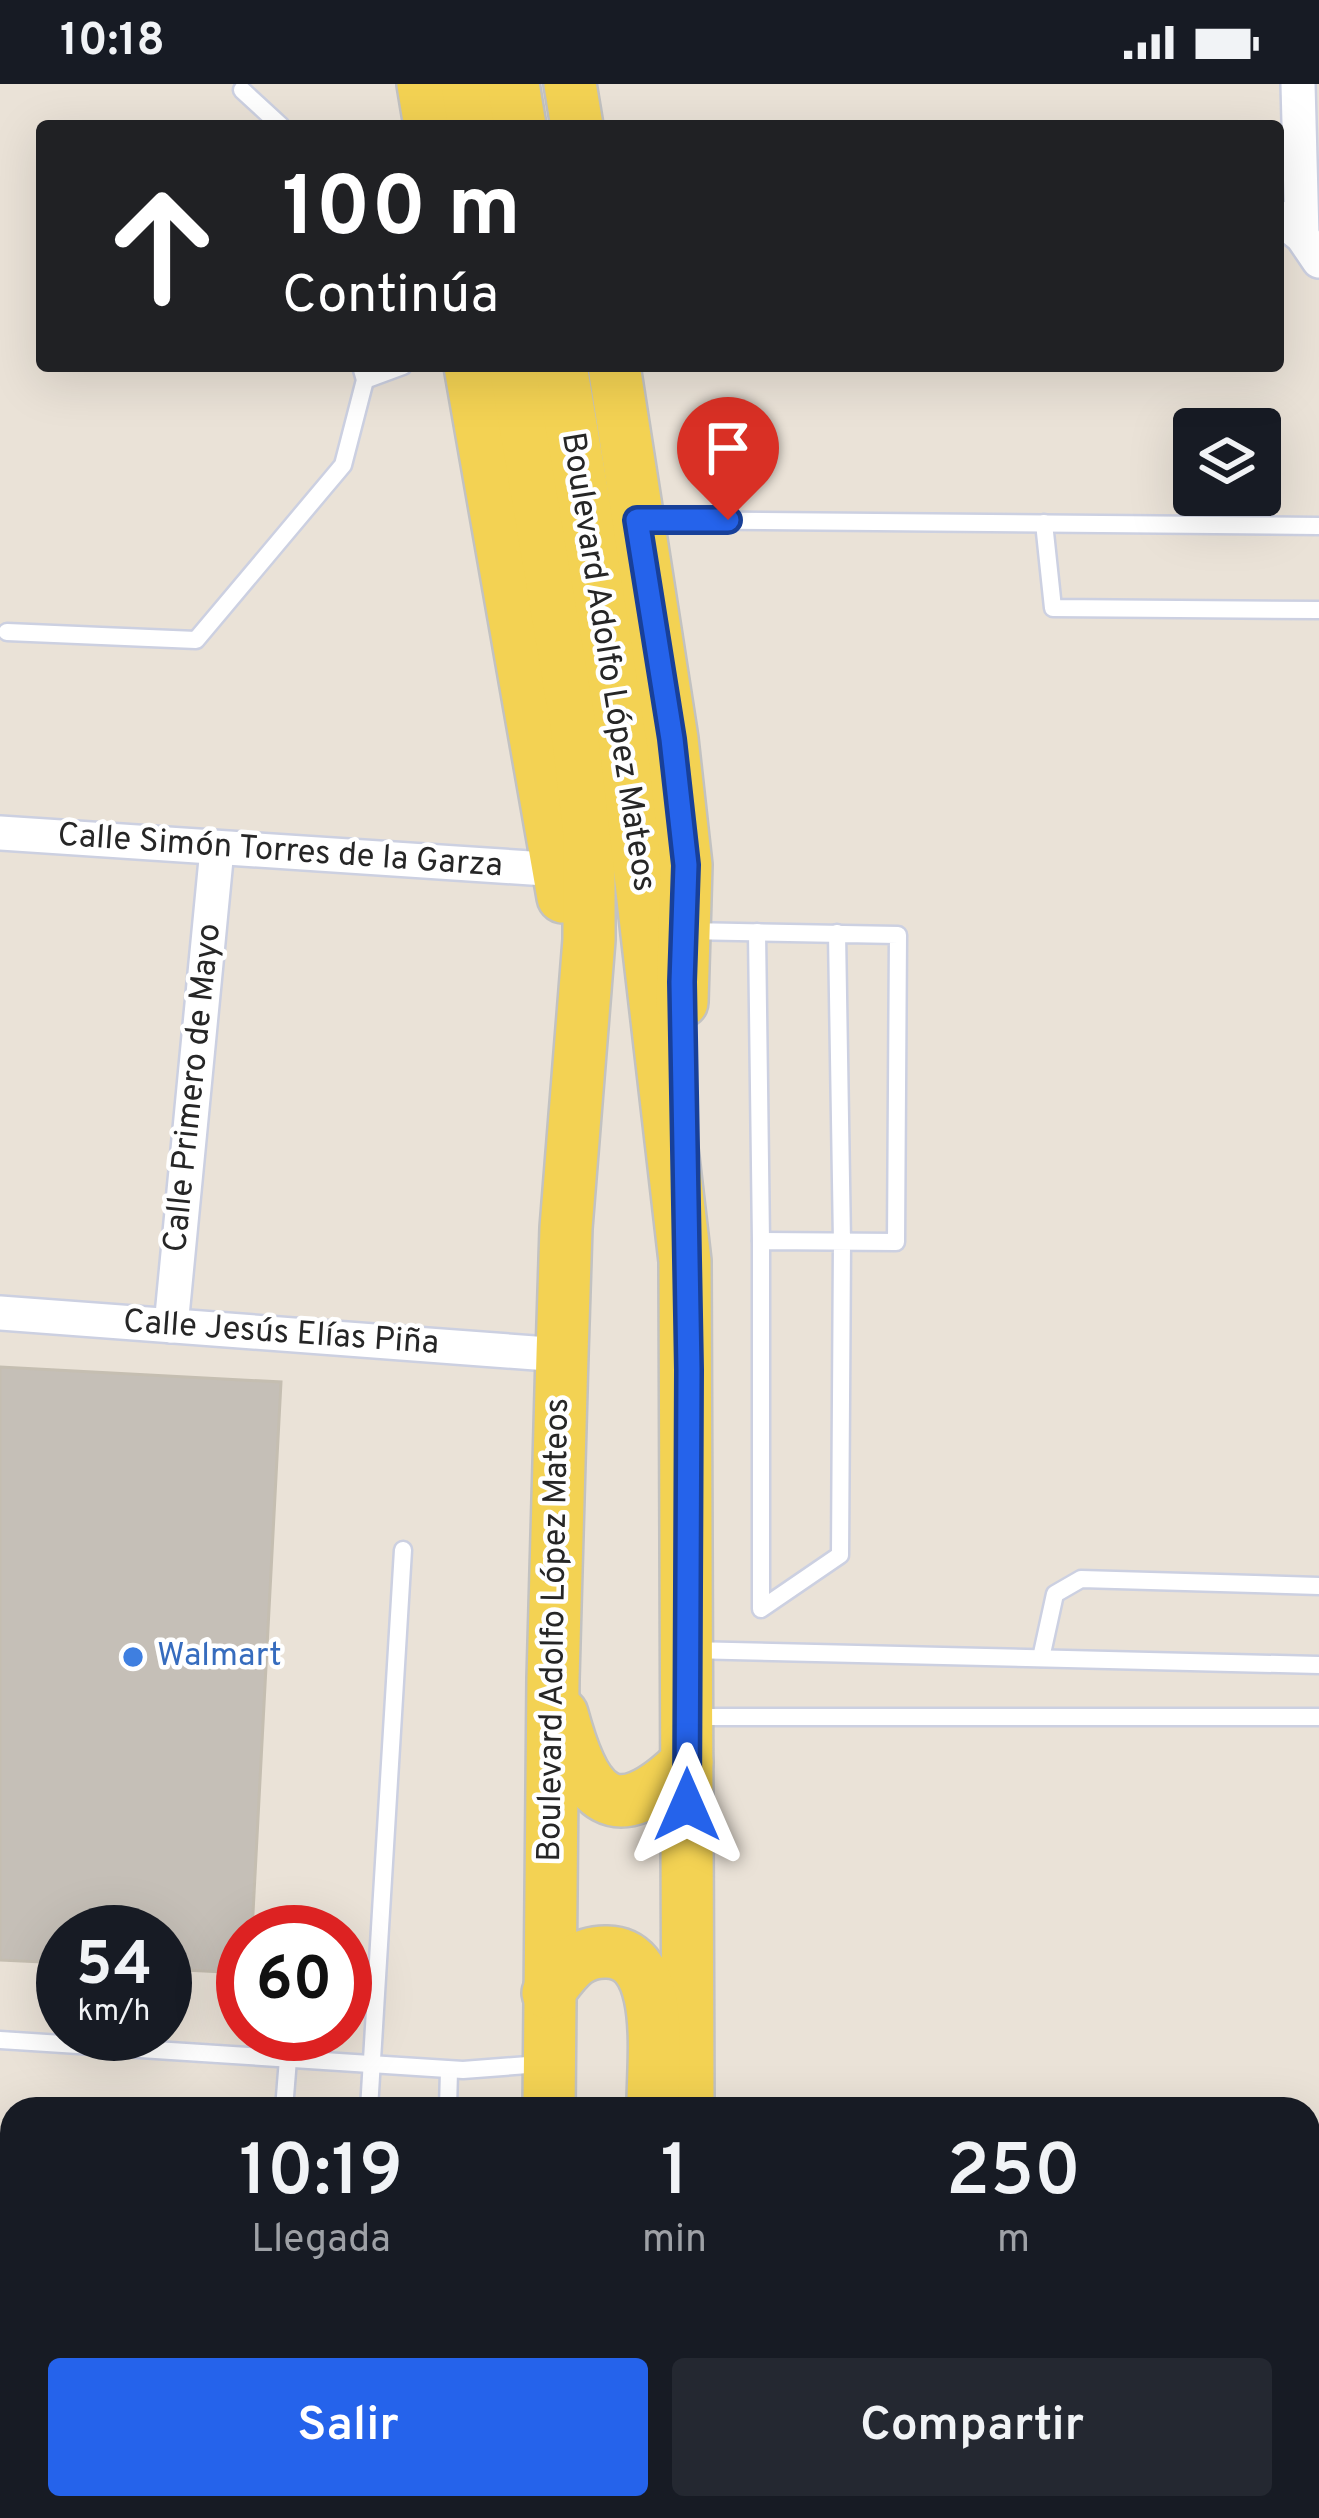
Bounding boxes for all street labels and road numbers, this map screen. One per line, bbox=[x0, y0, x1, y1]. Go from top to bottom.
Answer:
street label: Boulevard Adolfo López Mateos bbox=[550, 430, 664, 894]
street label: Calle Simón Torres de la Garza bbox=[56, 815, 504, 889]
street label: Calle Primero de Mayo bbox=[156, 921, 232, 1255]
street label: Calle Jesús Elías Piña bbox=[122, 1302, 440, 1366]
street label: Boulevard Adolfo López Mateos bbox=[530, 1398, 580, 1862]

